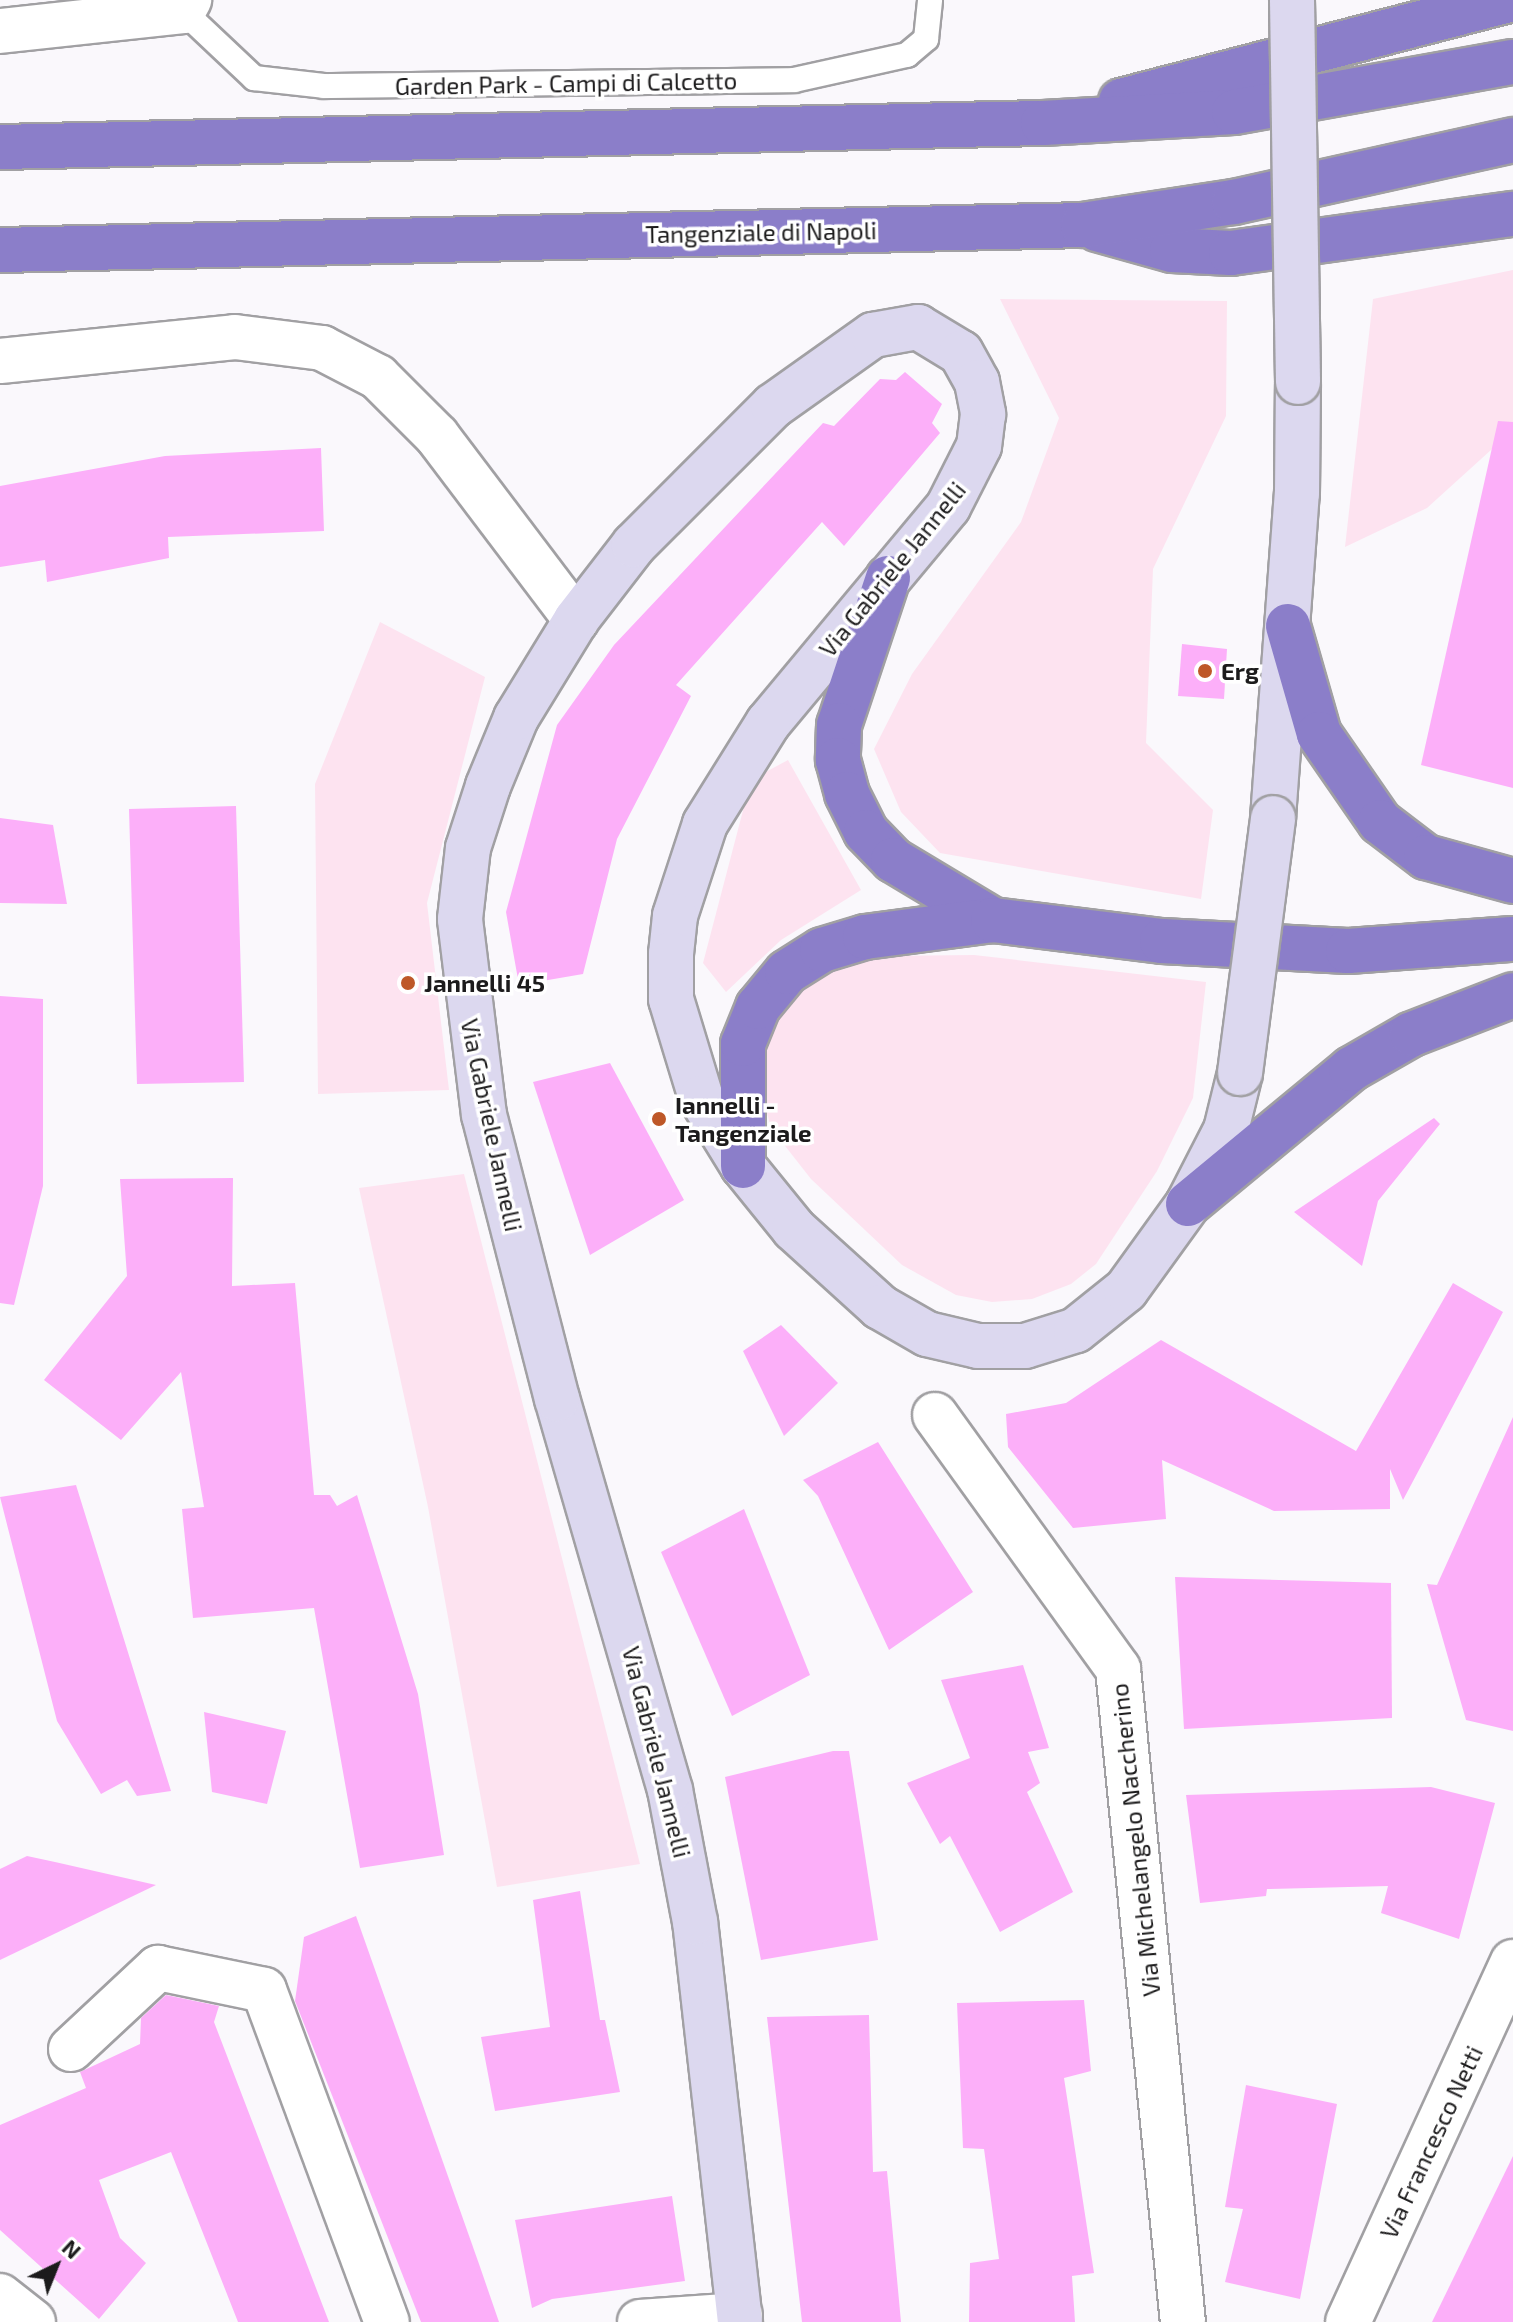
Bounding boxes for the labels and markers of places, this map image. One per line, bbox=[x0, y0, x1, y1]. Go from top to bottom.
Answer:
place label: Erg bbox=[1221, 657, 1259, 685]
marker: Erg bbox=[1196, 662, 1214, 680]
place label: Jannelli 45 bbox=[424, 969, 545, 997]
marker: Jannelli 45 bbox=[399, 974, 417, 992]
place label: Iannelli - Tangenziale bbox=[675, 1091, 812, 1147]
marker: Iannelli - Tangenziale bbox=[650, 1110, 668, 1128]

